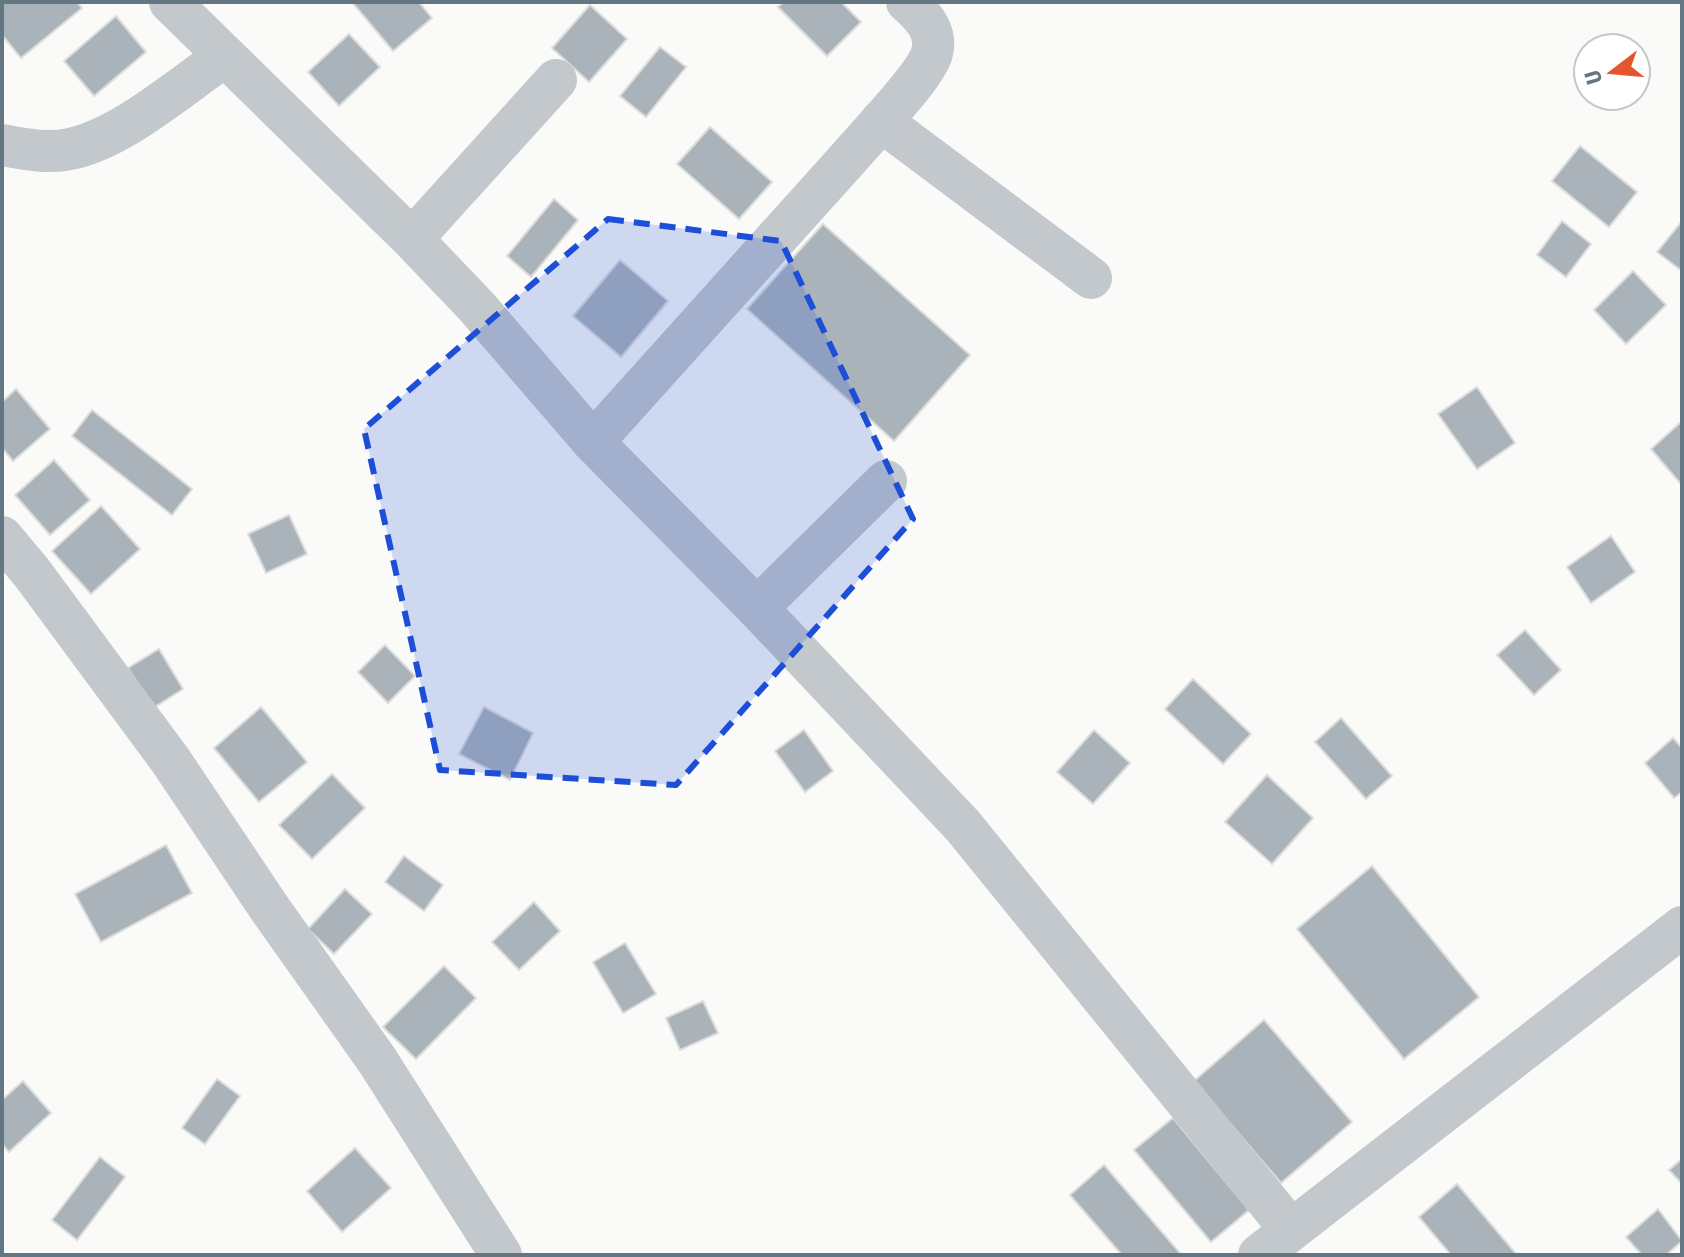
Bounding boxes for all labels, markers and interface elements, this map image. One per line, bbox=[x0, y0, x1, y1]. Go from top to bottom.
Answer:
north arrow bbox=[1572, 32, 1652, 112]
text: U bbox=[1578, 67, 1608, 87]

